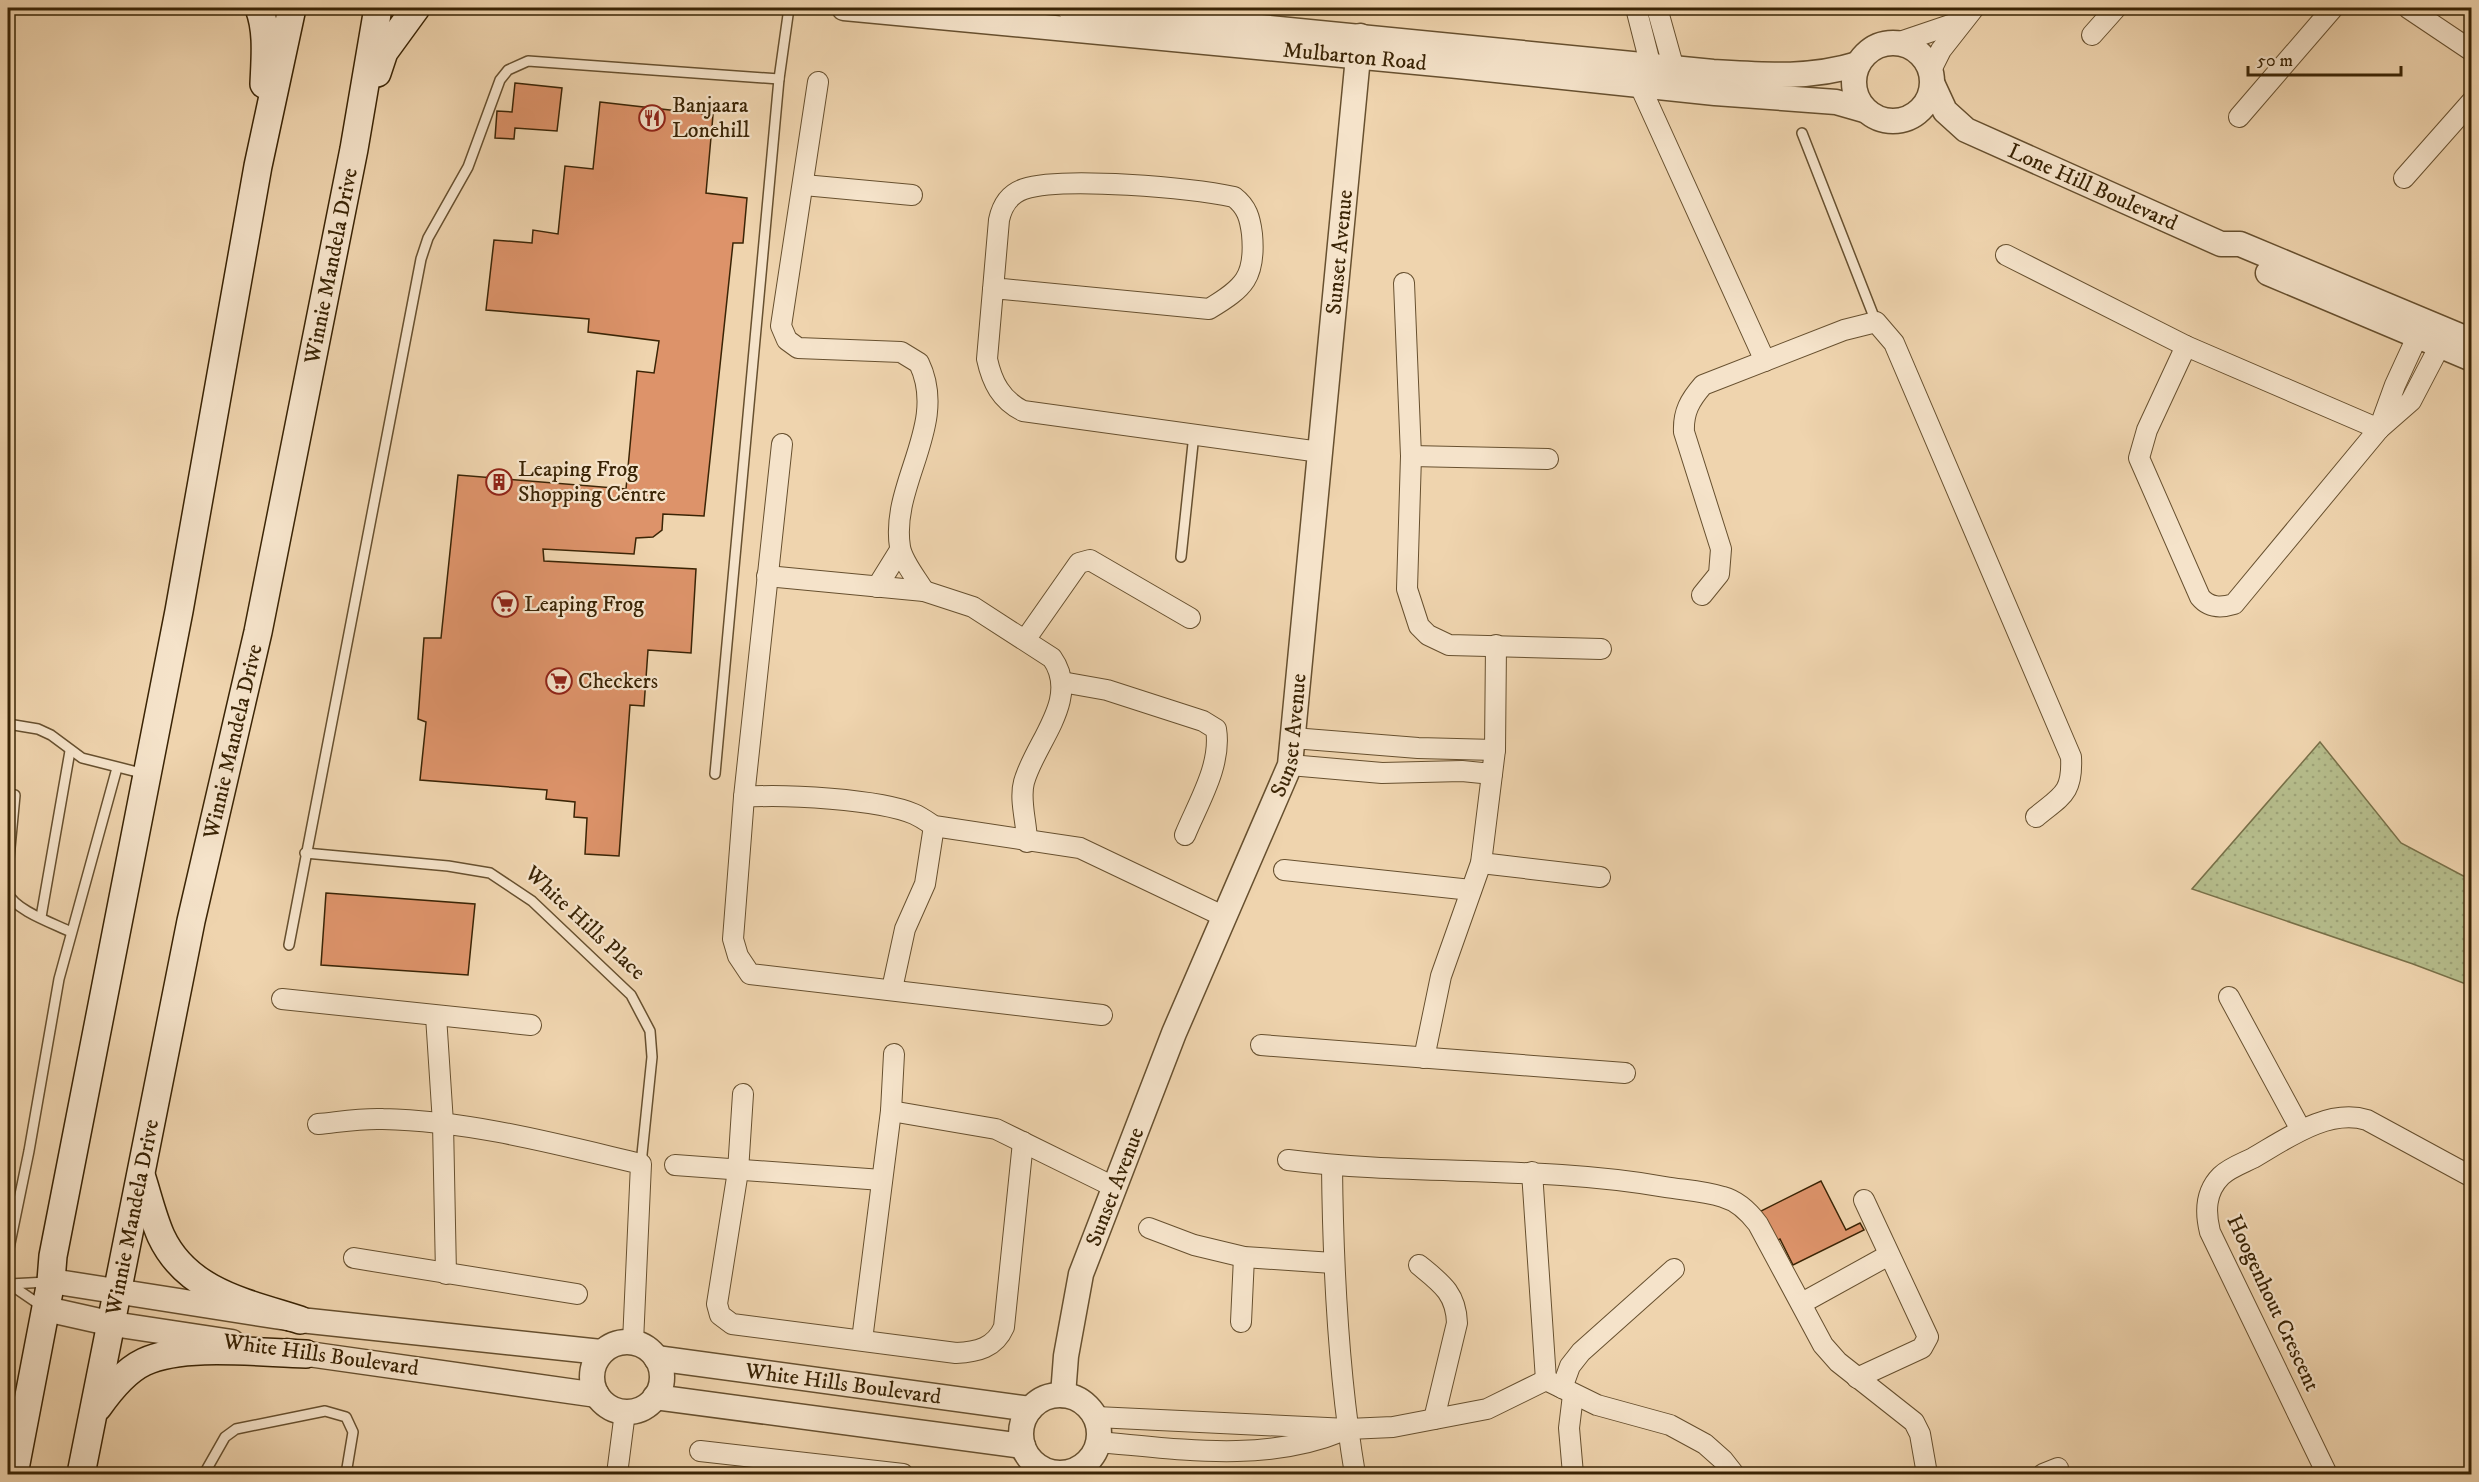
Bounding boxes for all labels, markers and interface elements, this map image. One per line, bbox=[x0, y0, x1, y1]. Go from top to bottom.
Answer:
street label: Mulbarton Road bbox=[1282, 36, 1428, 76]
scale bar bbox=[2248, 39, 2401, 77]
text: 50 m bbox=[2257, 50, 2293, 72]
place label: Banjaara Lonehill bbox=[672, 92, 750, 144]
restaurant icon: Banjaara Lonehill bbox=[637, 103, 667, 133]
street label: Lone Hill Boulevard bbox=[2004, 137, 2182, 236]
street label: Winnie Mandela Drive bbox=[298, 165, 363, 367]
street label: Sunset Avenue bbox=[1320, 188, 1359, 316]
place label: Leaping Frog Shopping Centre bbox=[518, 456, 666, 508]
building icon: Leaping Frog Shopping Centre bbox=[484, 467, 514, 497]
supermarket icon: Leaping Frog bbox=[490, 589, 520, 619]
place label: Leaping Frog bbox=[524, 591, 644, 618]
street label: Winnie Mandela Drive bbox=[197, 642, 268, 843]
supermarket icon: Checkers bbox=[544, 666, 574, 696]
place label: Checkers bbox=[578, 668, 658, 695]
street label: Sunset Avenue bbox=[1264, 672, 1312, 801]
street label: White Hills Place bbox=[518, 859, 651, 986]
street label: Winnie Mandela Drive bbox=[99, 1117, 165, 1318]
street label: Sunset Avenue bbox=[1080, 1123, 1150, 1250]
street label: Hoogenhout Crescent bbox=[2220, 1210, 2326, 1396]
street label: White Hills Boulevard bbox=[220, 1328, 421, 1382]
street label: White Hills Boulevard bbox=[743, 1357, 943, 1410]

